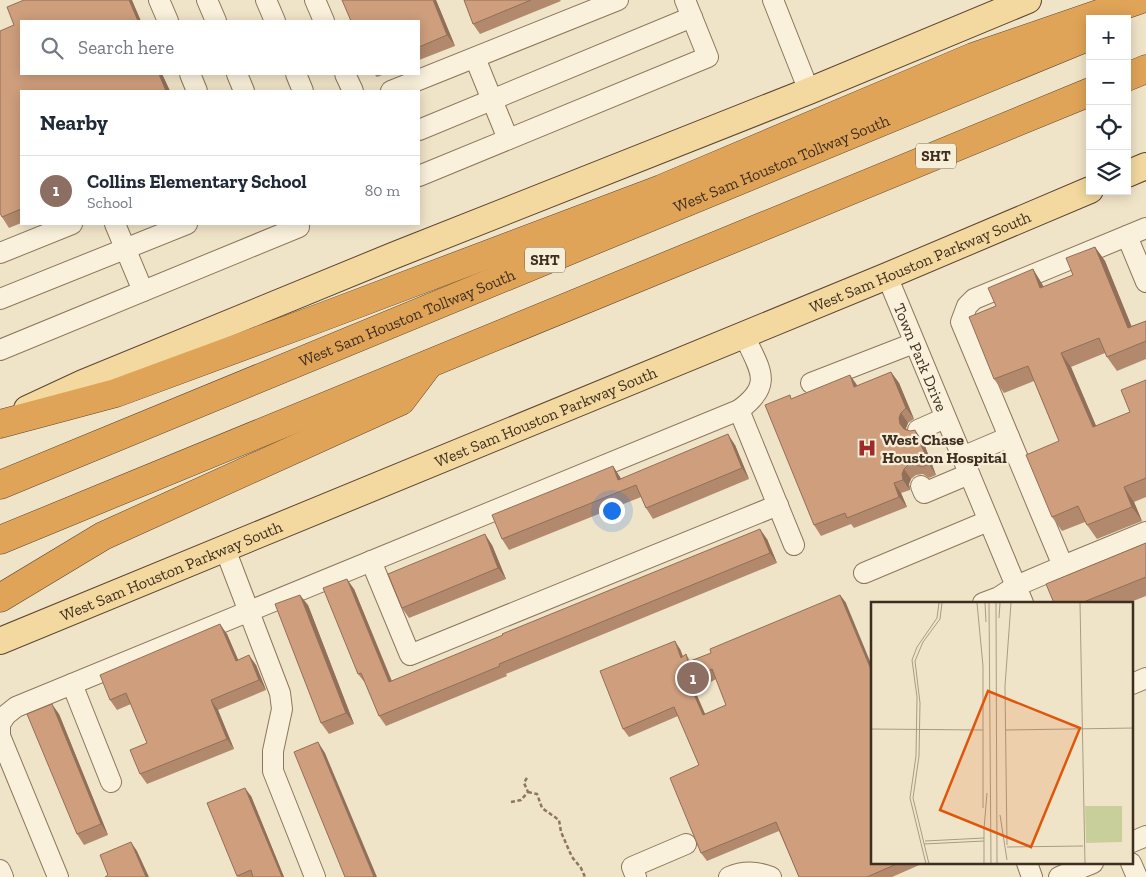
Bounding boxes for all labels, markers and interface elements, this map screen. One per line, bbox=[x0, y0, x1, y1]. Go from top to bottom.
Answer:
map controls bbox=[1086, 15, 1131, 195]
button: + bbox=[1086, 15, 1131, 60]
search box bbox=[20, 20, 420, 75]
icon: search bbox=[38, 34, 66, 62]
text: Search here bbox=[78, 36, 174, 59]
button: − bbox=[1086, 60, 1131, 105]
button: locate bbox=[1086, 105, 1131, 150]
text: Nearby bbox=[40, 110, 108, 135]
street label: West Sam Houston Tollway South bbox=[670, 110, 892, 216]
road number: SHT bbox=[916, 144, 956, 168]
button: layers bbox=[1086, 150, 1131, 195]
text: Collins Elementary School bbox=[87, 170, 307, 193]
text: 1 bbox=[53, 181, 59, 200]
text: 80 m bbox=[365, 181, 400, 200]
text: School bbox=[87, 193, 133, 212]
street label: West Sam Houston Parkway South bbox=[806, 207, 1034, 317]
road number: SHT bbox=[525, 248, 565, 272]
street label: West Sam Houston Tollway South bbox=[296, 264, 518, 370]
street label: Town Park Drive bbox=[890, 300, 952, 414]
street label: West Sam Houston Parkway South bbox=[432, 362, 660, 471]
place label: West Chase Houston Hospital bbox=[882, 430, 1007, 467]
hospital icon: West Chase Houston Hospital bbox=[856, 437, 878, 459]
your location bbox=[599, 498, 625, 524]
street label: West Sam Houston Parkway South bbox=[57, 516, 285, 625]
inset map bbox=[871, 602, 1134, 864]
pin: 1 bbox=[677, 659, 709, 697]

